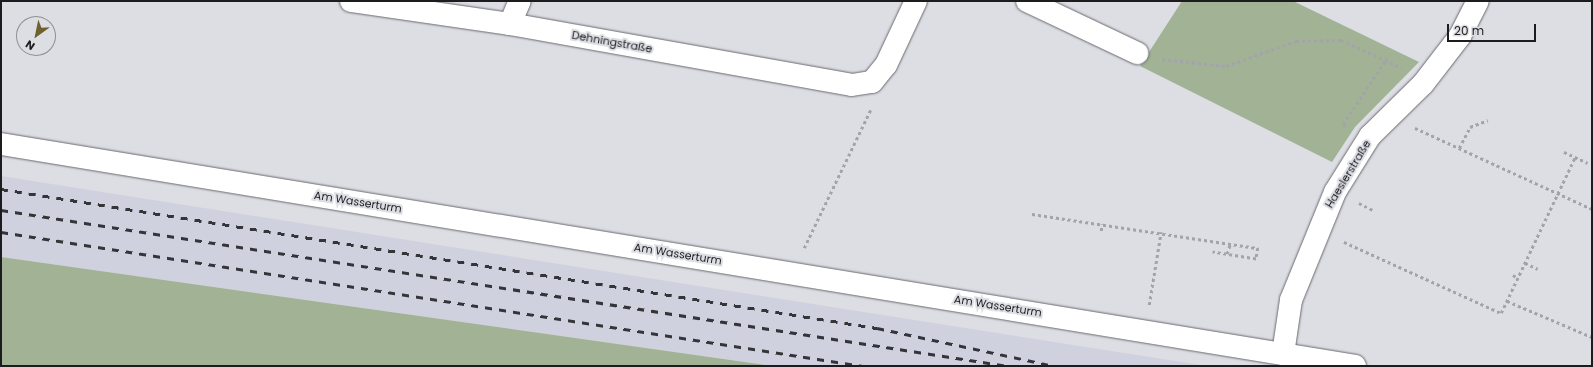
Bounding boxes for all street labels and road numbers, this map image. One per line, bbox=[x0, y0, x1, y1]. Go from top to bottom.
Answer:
street label: Dehningstraße bbox=[571, 28, 653, 56]
street label: Haeslerstraße bbox=[1323, 138, 1373, 210]
street label: Am Wasserturm bbox=[313, 189, 403, 215]
street label: Am Wasserturm bbox=[633, 241, 723, 267]
street label: Am Wasserturm bbox=[953, 293, 1043, 319]

